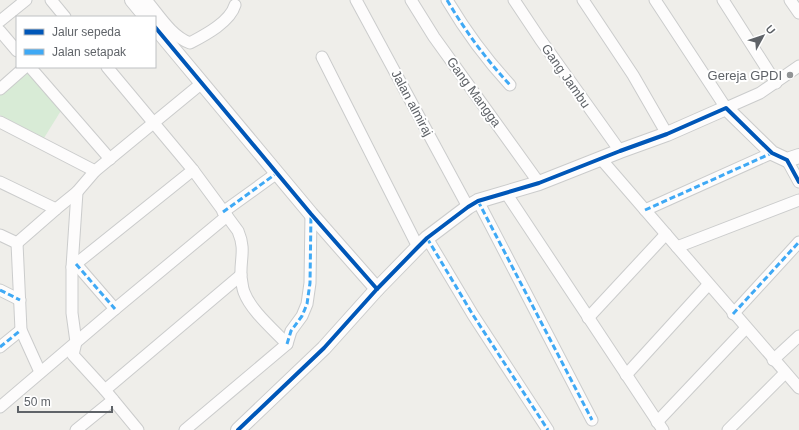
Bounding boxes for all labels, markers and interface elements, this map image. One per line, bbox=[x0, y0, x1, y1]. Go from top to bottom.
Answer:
legend bbox=[16, 16, 156, 68]
north arrow bbox=[743, 16, 783, 56]
text: U bbox=[764, 23, 778, 37]
text: Jalur sepeda bbox=[52, 25, 121, 39]
street label: Gang Jambu bbox=[539, 41, 593, 111]
text: Jalan setapak bbox=[52, 45, 127, 59]
street label: Gang Mangga bbox=[444, 54, 505, 130]
street label: Jalan almiraj bbox=[388, 67, 436, 139]
place label: Gereja GPDI bbox=[708, 68, 782, 83]
marker: Gereja GPDI bbox=[785, 70, 795, 80]
scale bar bbox=[18, 388, 112, 414]
text: 50 m bbox=[24, 395, 51, 409]

